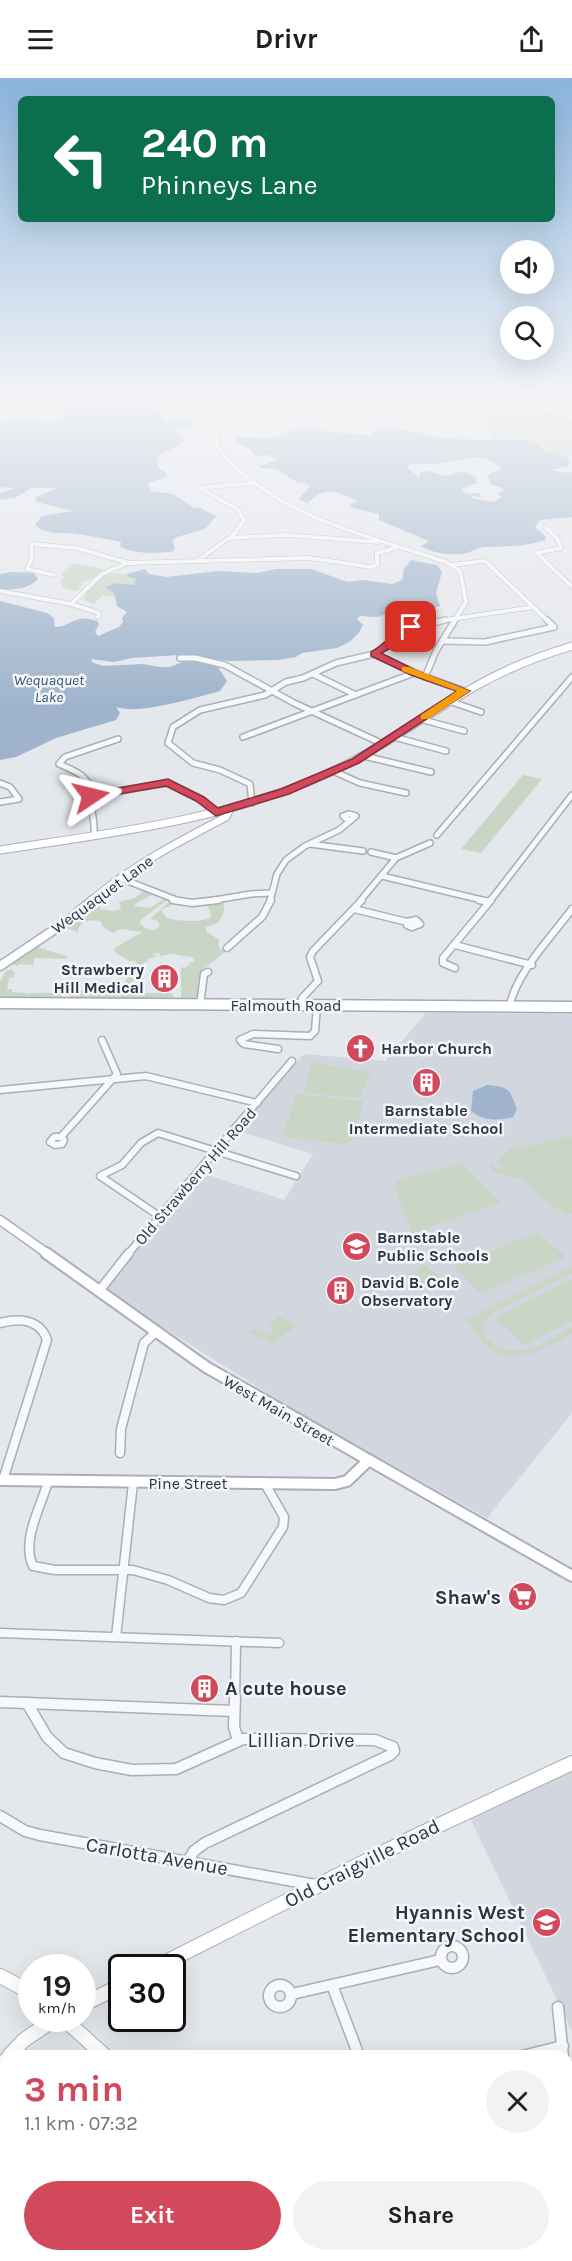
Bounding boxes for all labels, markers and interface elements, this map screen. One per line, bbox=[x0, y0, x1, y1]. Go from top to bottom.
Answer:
icon: menu bbox=[24, 23, 57, 56]
text: Drivr bbox=[255, 23, 317, 55]
icon: share bbox=[515, 23, 548, 56]
text: 240 m bbox=[141, 118, 268, 168]
icon: left bbox=[42, 120, 120, 198]
text: Phinneys Lane bbox=[141, 169, 318, 201]
map controls bbox=[500, 240, 554, 360]
button: sound bbox=[500, 240, 554, 294]
button: search bbox=[500, 306, 554, 360]
pin bbox=[385, 601, 436, 652]
icon: arrive bbox=[394, 610, 427, 643]
water label: Wequaquet Lake bbox=[14, 671, 85, 706]
position arrow bbox=[59, 764, 123, 828]
street label: Wequaquet Lane bbox=[48, 851, 157, 938]
place label: Strawberry Hill Medical bbox=[53, 960, 144, 997]
building icon: Strawberry Hill Medical bbox=[149, 962, 181, 994]
street label: Falmouth Road bbox=[231, 996, 342, 1015]
church icon: Harbor Church bbox=[344, 1032, 376, 1064]
place label: Harbor Church bbox=[381, 1039, 492, 1058]
building icon: Barnstable Intermediate School bbox=[410, 1066, 442, 1098]
place label: Barnstable Intermediate School bbox=[349, 1101, 503, 1138]
street label: Old Strawberry Hill Road bbox=[131, 1104, 260, 1249]
place label: Barnstable Public Schools bbox=[377, 1228, 489, 1265]
school or university icon: Barnstable Public Schools bbox=[340, 1230, 372, 1262]
place label: David B. Cole Observatory bbox=[361, 1273, 459, 1310]
building icon: David B. Cole Observatory bbox=[324, 1275, 356, 1307]
street label: West Main Street bbox=[220, 1371, 338, 1450]
street label: Pine Street bbox=[148, 1474, 228, 1493]
supermarket icon: Shaw's bbox=[506, 1581, 538, 1613]
place label: Shaw's bbox=[435, 1586, 501, 1609]
building icon: A cute house bbox=[188, 1672, 220, 1704]
place label: A cute house bbox=[225, 1677, 347, 1700]
street label: Lillian Drive bbox=[247, 1729, 355, 1752]
street label: Old Craigville Road bbox=[281, 1814, 444, 1913]
street label: Carlotta Avenue bbox=[84, 1833, 230, 1880]
place label: Hyannis West Elementary School bbox=[347, 1901, 525, 1947]
school or university icon: Hyannis West Elementary School bbox=[530, 1907, 562, 1939]
speed limit sign: 30 bbox=[108, 1954, 186, 2032]
text: 19 bbox=[42, 1968, 71, 2004]
text: km/h bbox=[38, 1999, 76, 2017]
text: 3 min bbox=[24, 2068, 124, 2110]
button: close bbox=[486, 2070, 549, 2133]
text: 1.1 km · 07:32 bbox=[24, 2112, 138, 2135]
button: Exit bbox=[24, 2181, 281, 2250]
button: Share bbox=[293, 2181, 549, 2250]

